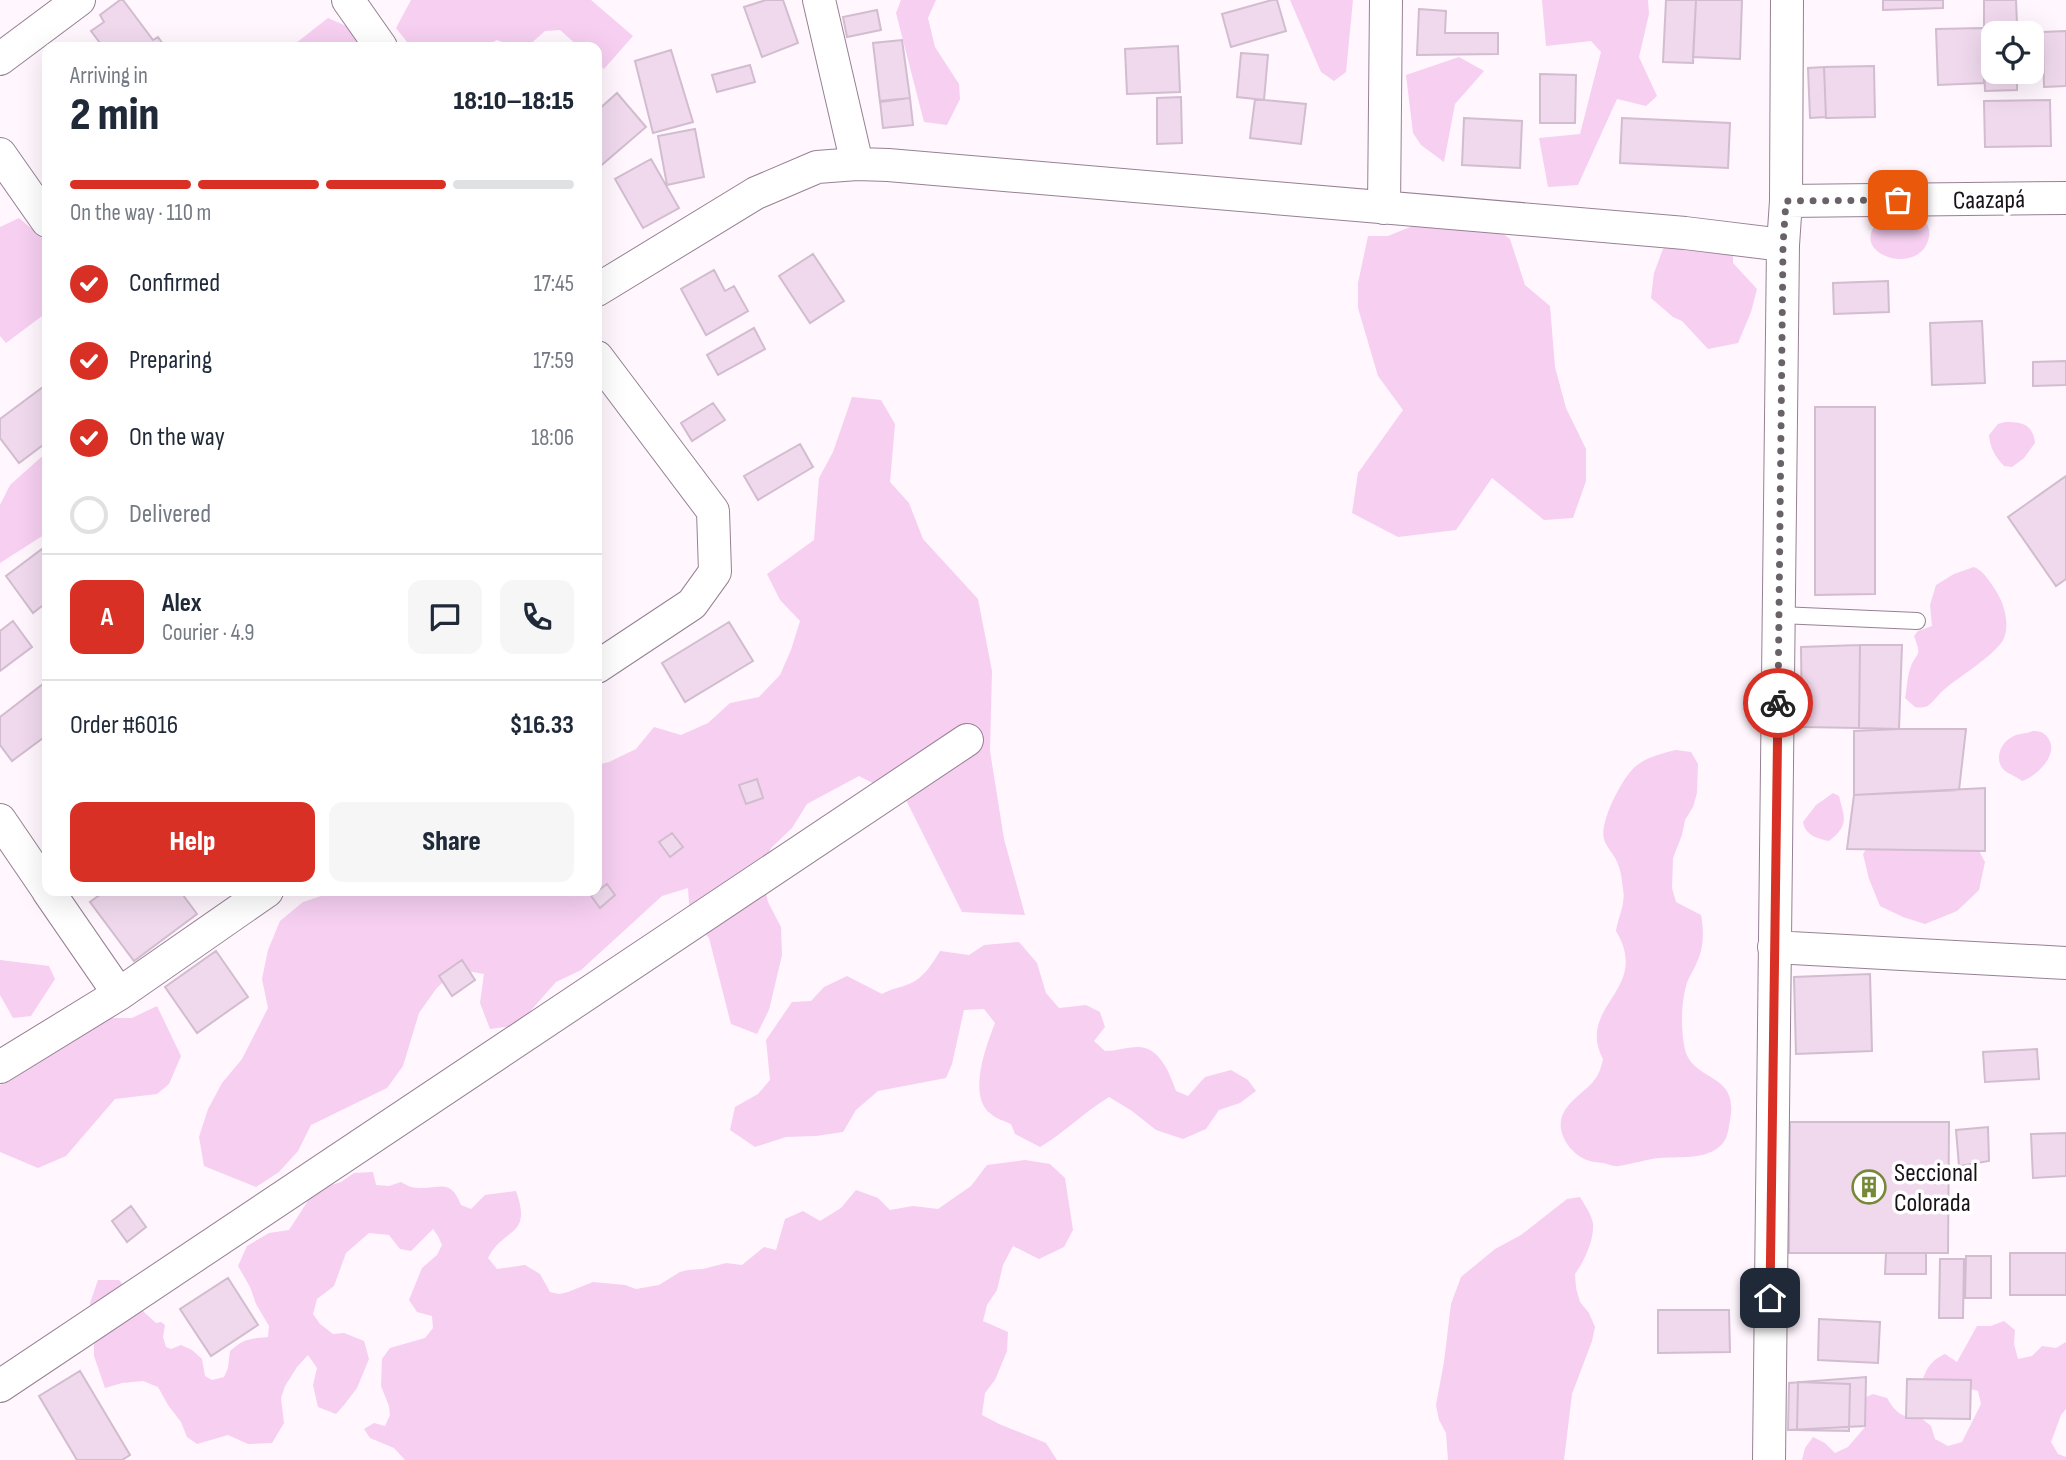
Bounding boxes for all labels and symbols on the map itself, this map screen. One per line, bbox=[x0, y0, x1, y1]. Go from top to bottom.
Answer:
pin bbox=[1868, 170, 1928, 230]
street label: Caazapá bbox=[1953, 184, 2025, 217]
courier bbox=[1743, 668, 1813, 738]
place label: Seccional Colorada bbox=[1894, 1158, 1978, 1219]
building icon: Seccional Colorada bbox=[1850, 1168, 1888, 1206]
pin bbox=[1740, 1268, 1800, 1328]

